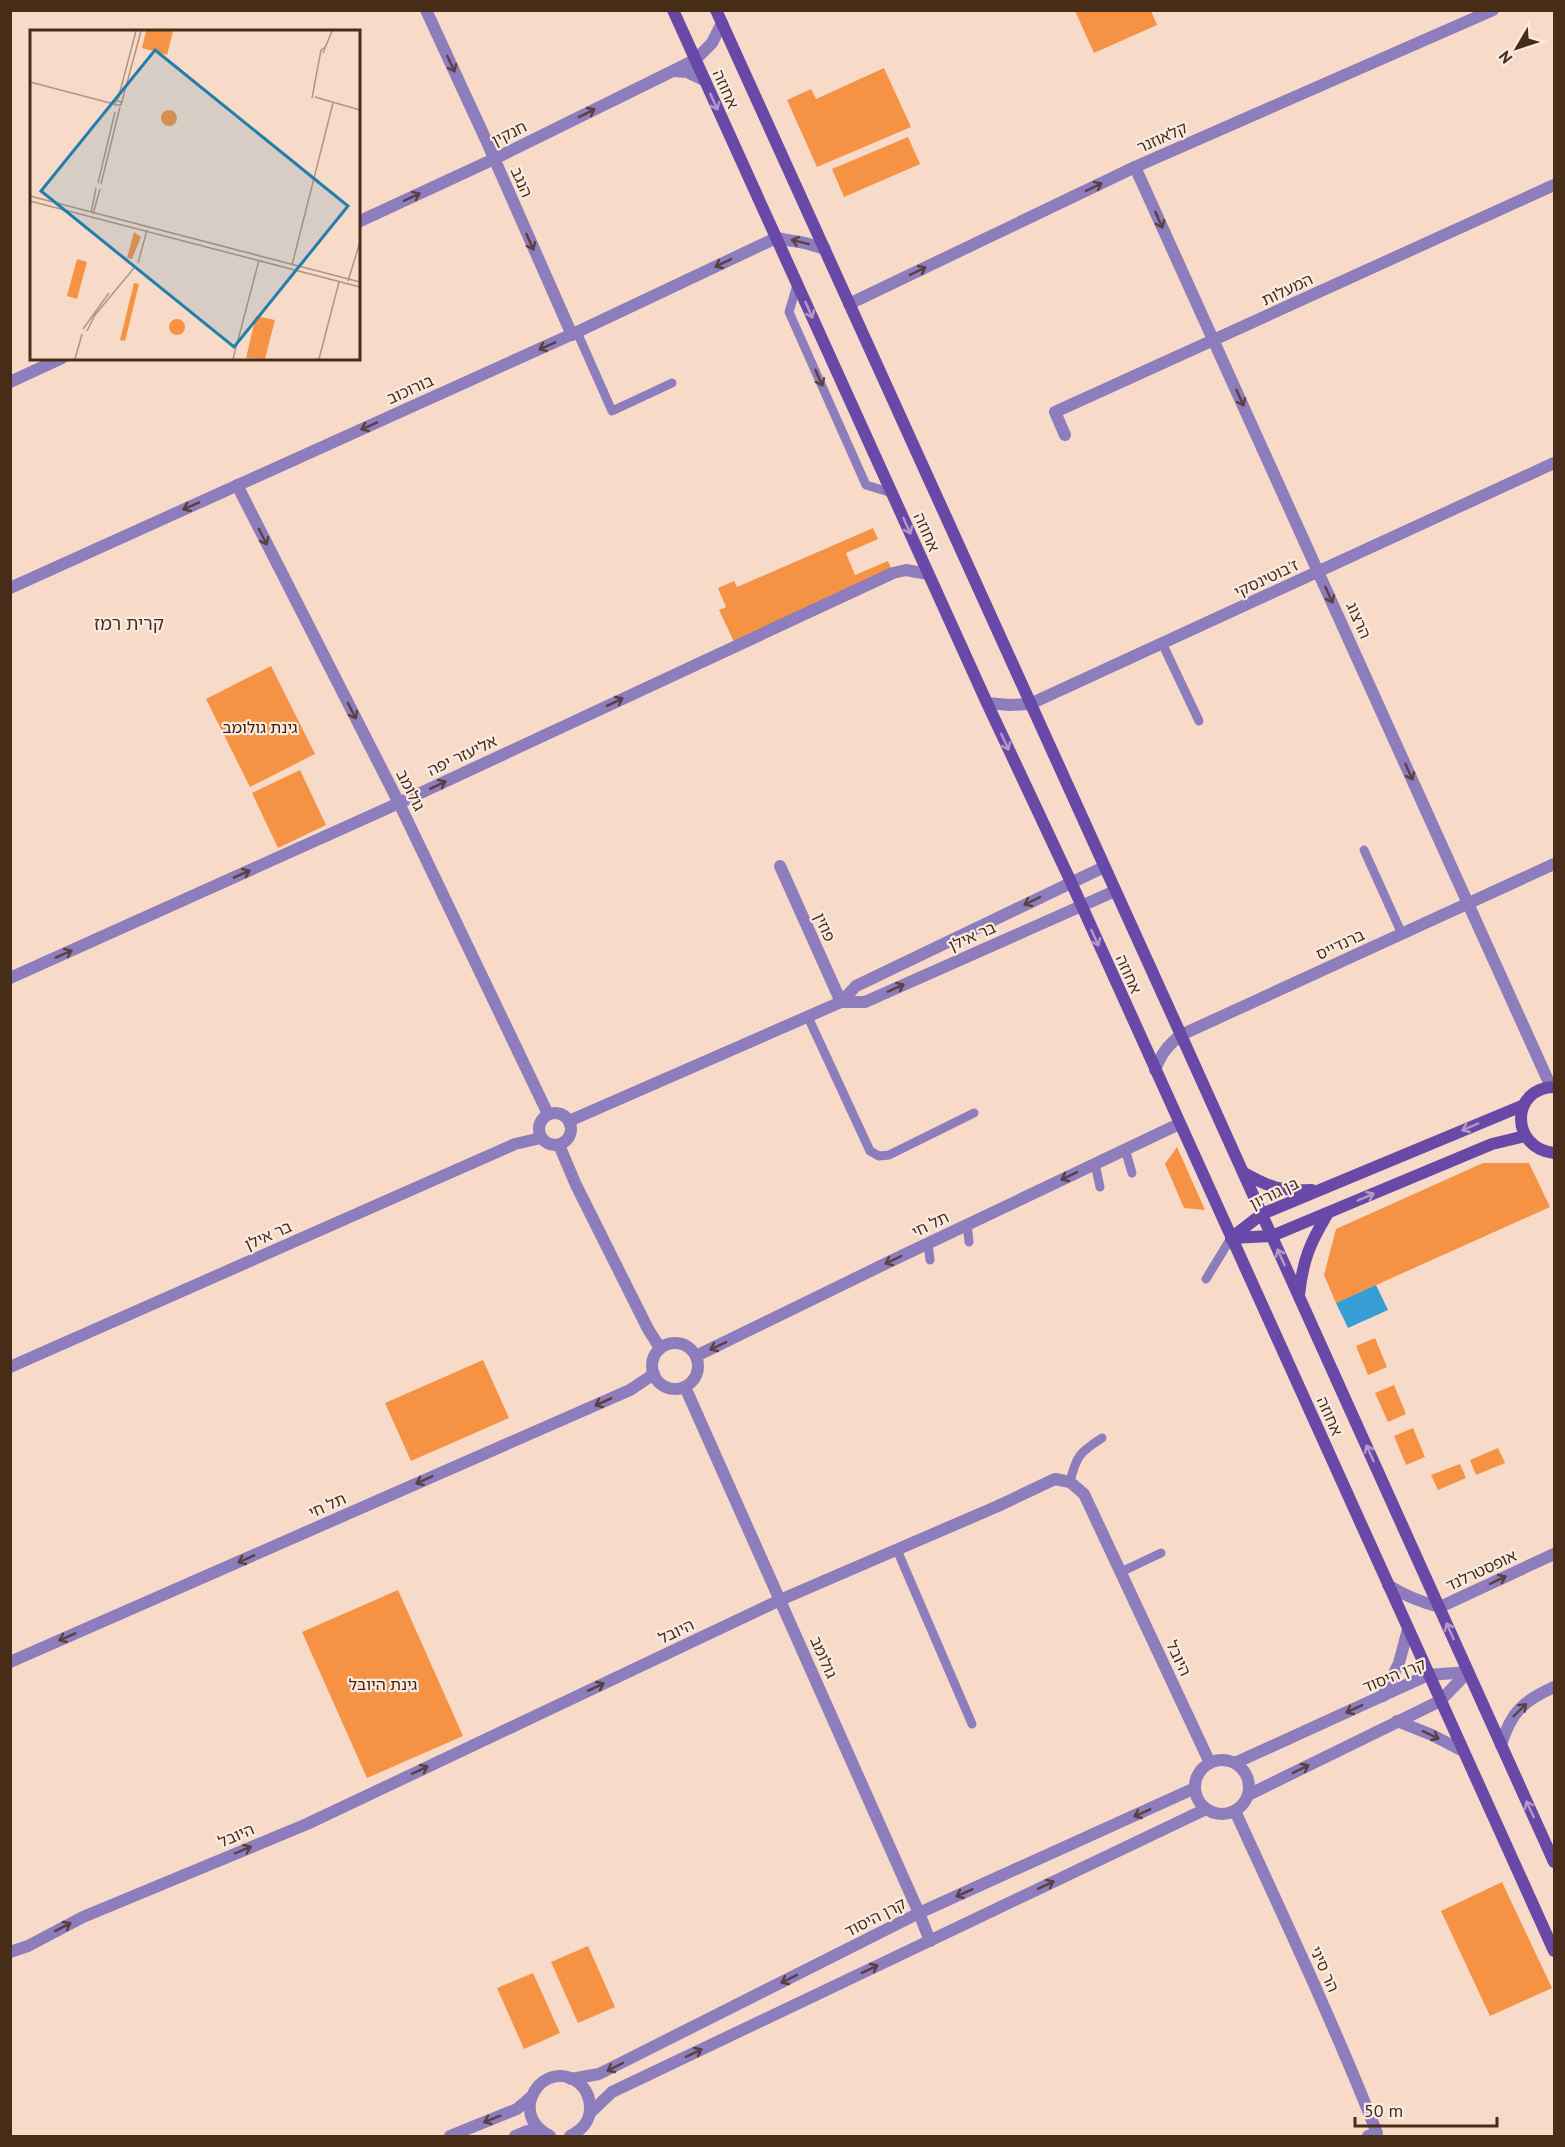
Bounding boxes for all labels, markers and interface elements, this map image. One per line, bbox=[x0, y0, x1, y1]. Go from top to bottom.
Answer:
north arrow bbox=[1487, 18, 1547, 78]
inset map bbox=[30, 30, 360, 360]
text: N bbox=[1494, 47, 1516, 68]
one-way arrow bbox=[445, 54, 457, 72]
street label: אחוזה bbox=[709, 66, 743, 112]
one-way arrow bbox=[709, 92, 720, 111]
one-way arrow bbox=[578, 107, 596, 118]
street label: חנקין bbox=[488, 116, 530, 150]
street label: קלאוזנר bbox=[1134, 117, 1190, 157]
street label: הנגב bbox=[506, 164, 538, 200]
one-way arrow bbox=[1084, 180, 1102, 192]
one-way arrow bbox=[402, 191, 420, 203]
one-way arrow bbox=[1154, 211, 1166, 229]
one-way arrow bbox=[525, 232, 536, 250]
one-way arrow bbox=[791, 236, 810, 248]
one-way arrow bbox=[715, 257, 733, 269]
one-way arrow bbox=[908, 265, 926, 276]
street label: המעלות bbox=[1258, 268, 1316, 310]
one-way arrow bbox=[804, 301, 815, 319]
one-way arrow bbox=[538, 341, 556, 352]
one-way arrow bbox=[813, 368, 825, 386]
street label: בורוכוב bbox=[384, 370, 436, 408]
one-way arrow bbox=[1235, 388, 1246, 407]
one-way arrow bbox=[360, 421, 378, 432]
one-way arrow bbox=[182, 501, 201, 512]
street label: אחוזה bbox=[910, 509, 944, 555]
one-way arrow bbox=[901, 516, 913, 534]
one-way arrow bbox=[258, 528, 270, 546]
street label: ז'בוטינסקי bbox=[1231, 554, 1301, 602]
one-way arrow bbox=[1324, 585, 1335, 603]
street label: הרצוג bbox=[1342, 599, 1376, 641]
district label: קרית רמז bbox=[94, 612, 164, 635]
one-way arrow bbox=[606, 696, 624, 708]
one-way arrow bbox=[346, 702, 358, 719]
park label: גינת גולומב bbox=[222, 717, 298, 737]
street label: אליעזר יפה bbox=[424, 730, 500, 780]
one-way arrow bbox=[999, 732, 1011, 750]
one-way arrow bbox=[1404, 763, 1416, 781]
street label: גולומב bbox=[392, 766, 430, 814]
one-way arrow bbox=[429, 778, 447, 790]
one-way arrow bbox=[232, 868, 250, 879]
one-way arrow bbox=[1024, 896, 1042, 907]
street label: פוזין bbox=[810, 909, 840, 945]
street label: בר אילן bbox=[945, 917, 999, 955]
street label: ברנדייס bbox=[1312, 924, 1368, 964]
one-way arrow bbox=[1090, 928, 1102, 946]
one-way arrow bbox=[54, 948, 72, 960]
street label: אחוזה bbox=[1112, 951, 1146, 997]
one-way arrow bbox=[887, 981, 905, 993]
one-way arrow bbox=[1461, 1122, 1480, 1133]
one-way arrow bbox=[1060, 1170, 1078, 1182]
street label: בן גוריון bbox=[1246, 1173, 1302, 1213]
one-way arrow bbox=[1356, 1191, 1374, 1202]
street label: תל חי bbox=[908, 1206, 952, 1242]
street label: בר אילן bbox=[241, 1216, 295, 1254]
one-way arrow bbox=[1275, 1248, 1286, 1266]
one-way arrow bbox=[884, 1254, 902, 1266]
one-way arrow bbox=[709, 1340, 727, 1352]
street label: אחוזה bbox=[1313, 1393, 1347, 1439]
one-way arrow bbox=[594, 1397, 612, 1408]
one-way arrow bbox=[1364, 1445, 1375, 1463]
one-way arrow bbox=[416, 1475, 434, 1487]
street label: תל חי bbox=[305, 1488, 349, 1522]
street label: אופסטרלנד bbox=[1442, 1545, 1520, 1595]
one-way arrow bbox=[237, 1554, 255, 1565]
one-way arrow bbox=[1489, 1573, 1507, 1585]
street label: היובל bbox=[655, 1614, 697, 1648]
one-way arrow bbox=[1444, 1622, 1455, 1640]
one-way arrow bbox=[58, 1632, 77, 1643]
street label: גולומב bbox=[806, 1633, 842, 1681]
street label: היובל bbox=[1162, 1637, 1196, 1679]
street label: קרן היסוד bbox=[1359, 1653, 1429, 1697]
park label: גינת היובל bbox=[349, 1674, 417, 1694]
one-way arrow bbox=[587, 1680, 605, 1692]
one-way arrow bbox=[1513, 1702, 1528, 1717]
one-way arrow bbox=[1346, 1703, 1364, 1715]
one-way arrow bbox=[1421, 1730, 1439, 1742]
one-way arrow bbox=[1291, 1763, 1309, 1774]
one-way arrow bbox=[411, 1764, 429, 1776]
one-way arrow bbox=[1524, 1800, 1535, 1818]
one-way arrow bbox=[1133, 1807, 1151, 1819]
street label: היובל bbox=[215, 1819, 257, 1851]
one-way arrow bbox=[233, 1844, 251, 1855]
one-way arrow bbox=[1037, 1879, 1055, 1891]
one-way arrow bbox=[956, 1888, 974, 1899]
street label: קרן היסוד bbox=[841, 1893, 909, 1941]
one-way arrow bbox=[54, 1921, 72, 1932]
street label: הר סיני bbox=[1306, 1943, 1344, 1995]
one-way arrow bbox=[861, 1962, 879, 1974]
one-way arrow bbox=[781, 1974, 799, 1985]
one-way arrow bbox=[685, 2046, 703, 2058]
one-way arrow bbox=[606, 2061, 624, 2073]
scale bar bbox=[1355, 2090, 1498, 2128]
text: 50 m bbox=[1364, 2099, 1403, 2122]
one-way arrow bbox=[483, 2114, 502, 2125]

